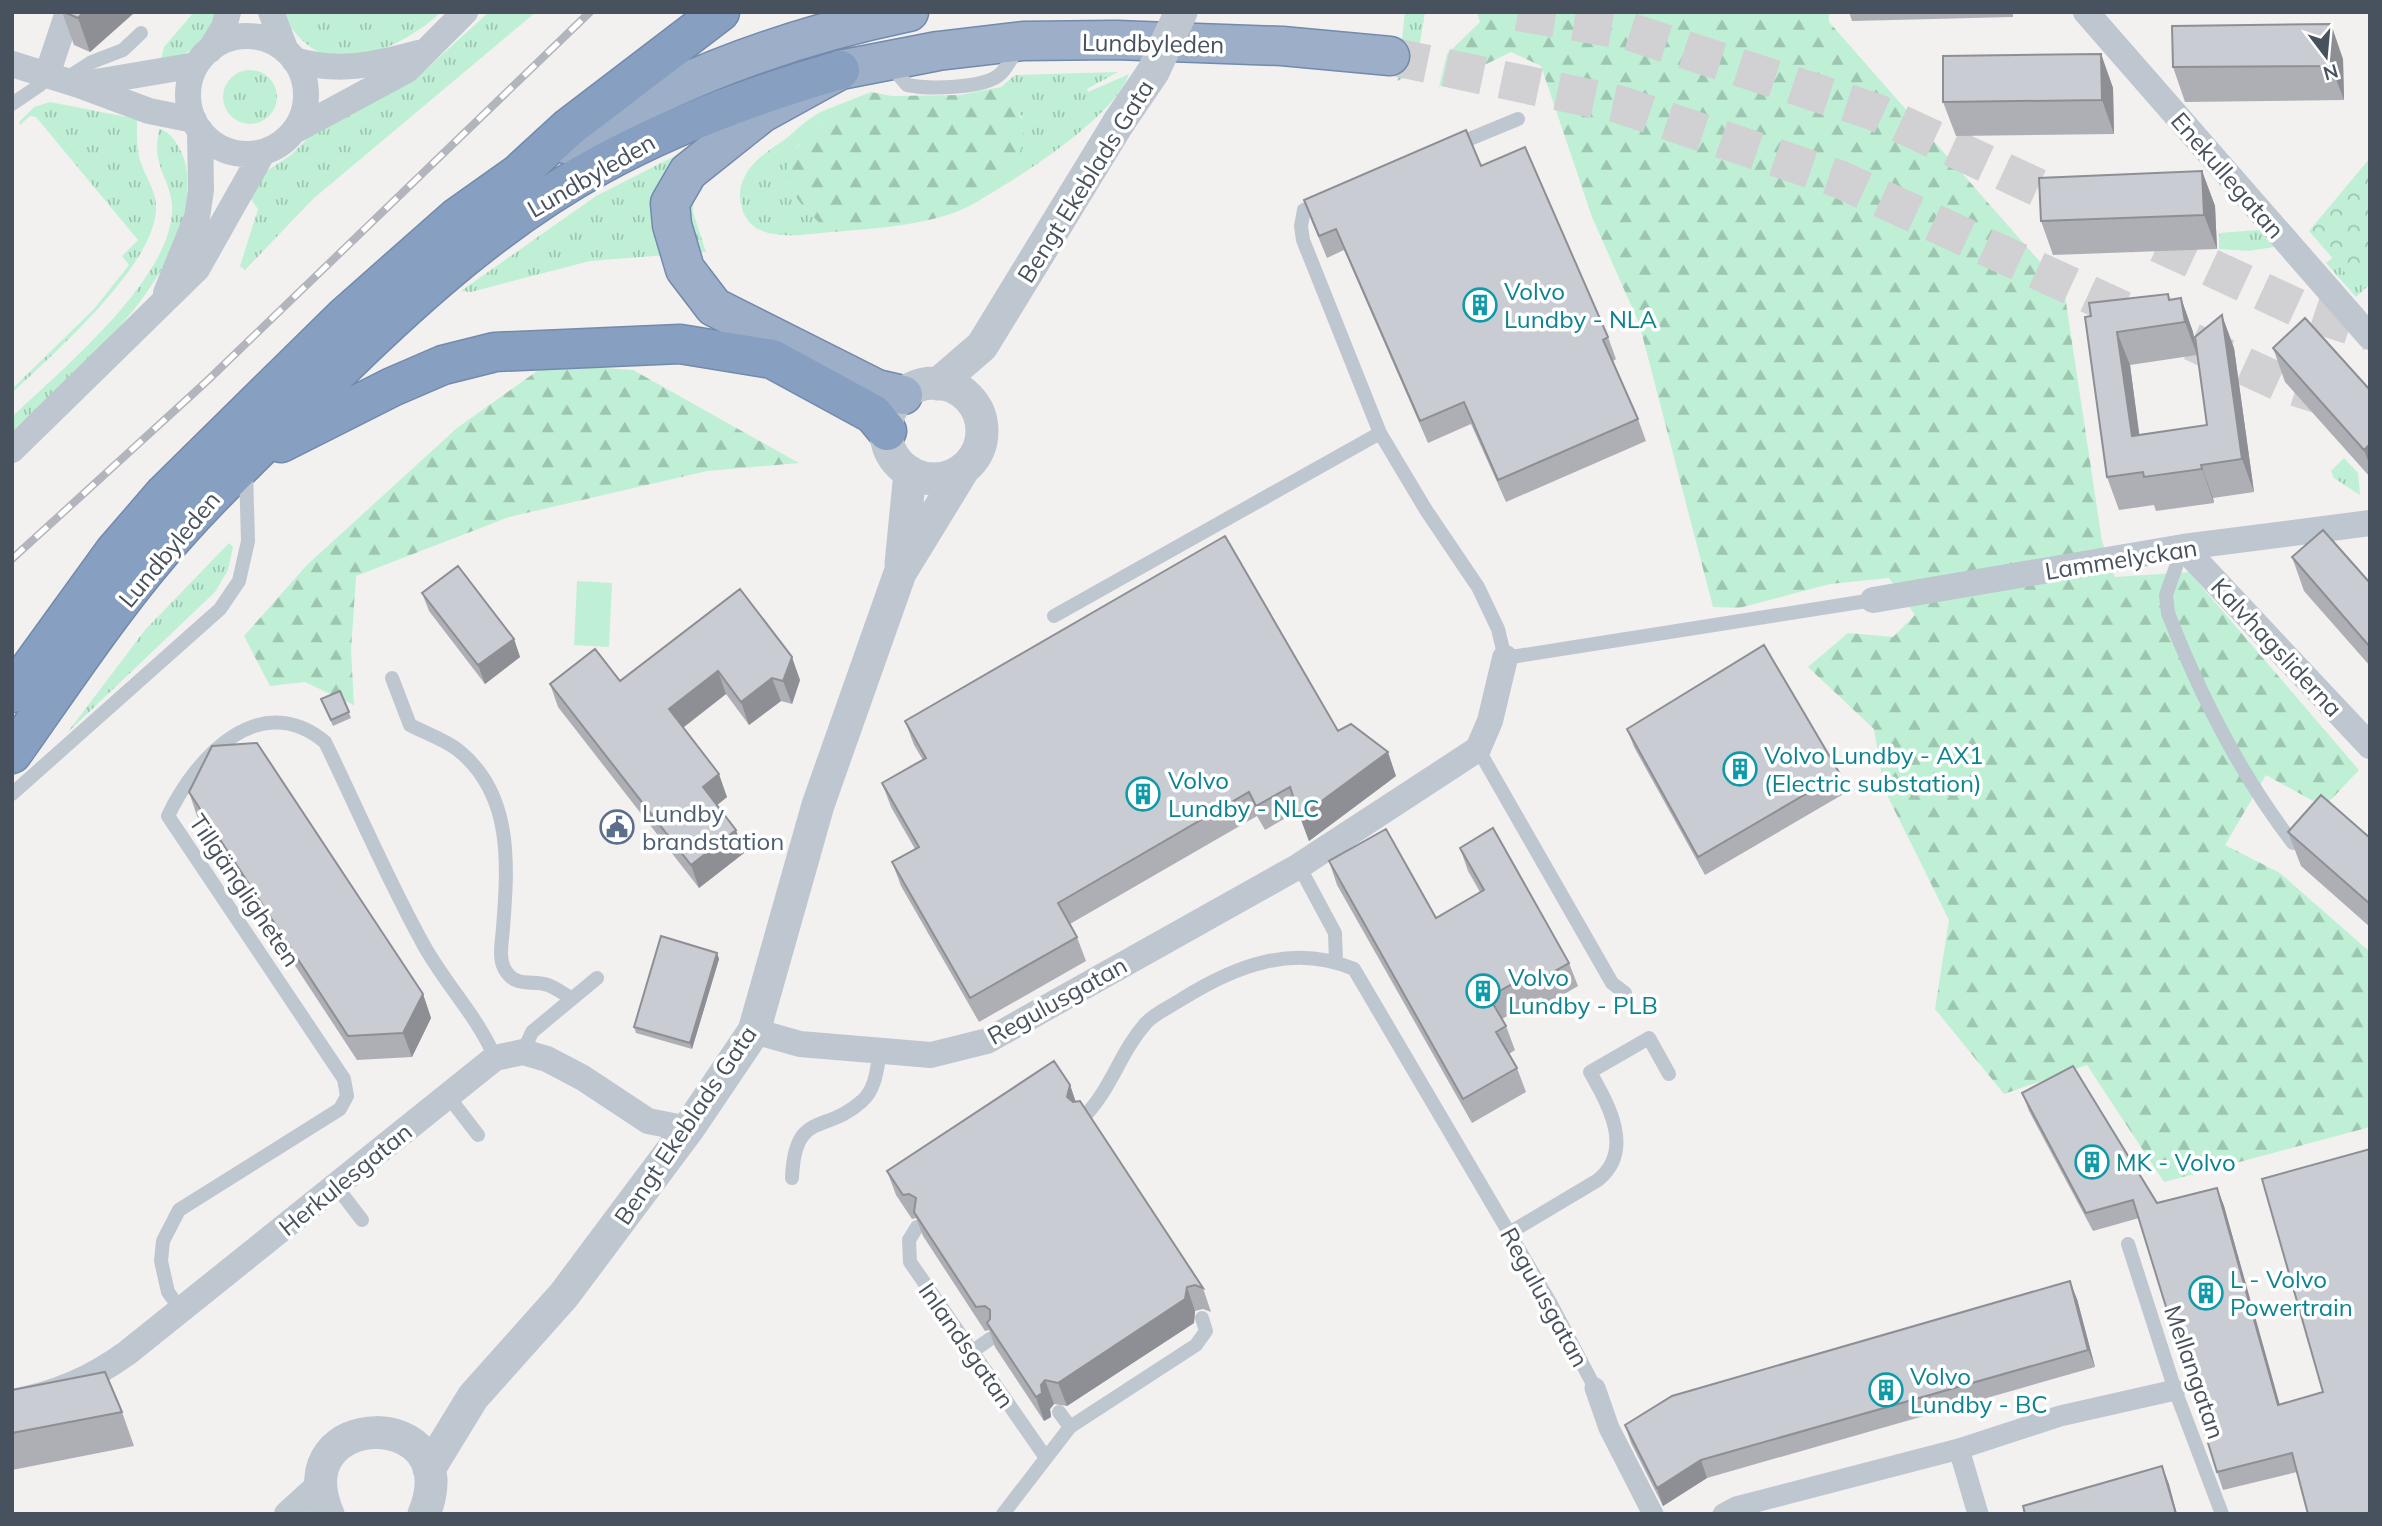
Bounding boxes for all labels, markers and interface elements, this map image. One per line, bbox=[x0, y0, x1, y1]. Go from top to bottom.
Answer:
north arrow bbox=[2291, 21, 2361, 91]
street label: Lundbyleden bbox=[1082, 27, 1224, 59]
text: N bbox=[2320, 59, 2341, 86]
street label: Bengt Ekeblads Gata bbox=[1010, 74, 1160, 288]
street label: Enekullegatan bbox=[2165, 106, 2291, 244]
street label: Lundbyleden bbox=[522, 126, 660, 224]
place label: Volvo Lundby - NLA bbox=[1504, 276, 1657, 334]
building icon: Volvo Lundby - NLA bbox=[1461, 286, 1499, 324]
street label: Lundbyleden bbox=[112, 485, 226, 613]
street label: Lammelyckan bbox=[2043, 532, 2199, 586]
street label: Kalvhagsliderna bbox=[2205, 571, 2349, 723]
place label: Volvo Lundby - AX1 (Electric substation) bbox=[1764, 740, 1983, 798]
building icon: Volvo Lundby - AX1 (Electric substation) bbox=[1721, 750, 1759, 788]
place label: Volvo Lundby - NLC bbox=[1168, 765, 1319, 823]
building icon: Volvo Lundby - NLC bbox=[1124, 775, 1162, 813]
place label: Lundby brandstation bbox=[642, 798, 784, 856]
street label: Tillgängligheten bbox=[183, 808, 307, 972]
public building icon: Lundby brandstation bbox=[598, 808, 636, 846]
street label: Regulusgatan bbox=[982, 949, 1132, 1051]
place label: Volvo Lundby - PLB bbox=[1508, 962, 1658, 1020]
building icon: Volvo Lundby - PLB bbox=[1464, 972, 1502, 1010]
street label: Bengt Ekeblads Gata bbox=[607, 1020, 763, 1230]
street label: Herkulesgatan bbox=[272, 1116, 418, 1242]
building icon: MK - Volvo bbox=[2073, 1143, 2111, 1181]
place label: MK - Volvo bbox=[2116, 1147, 2236, 1177]
street label: Regulusgatan bbox=[1494, 1222, 1596, 1372]
place label: L - Volvo Powertrain bbox=[2230, 1264, 2353, 1322]
building icon: L - Volvo Powertrain bbox=[2187, 1274, 2225, 1312]
street label: Inlandsgatan bbox=[913, 1276, 1021, 1414]
street label: Mellangatan bbox=[2158, 1301, 2232, 1443]
place label: Volvo Lundby - BC bbox=[1910, 1361, 2048, 1419]
building icon: Volvo Lundby - BC bbox=[1867, 1371, 1905, 1409]

